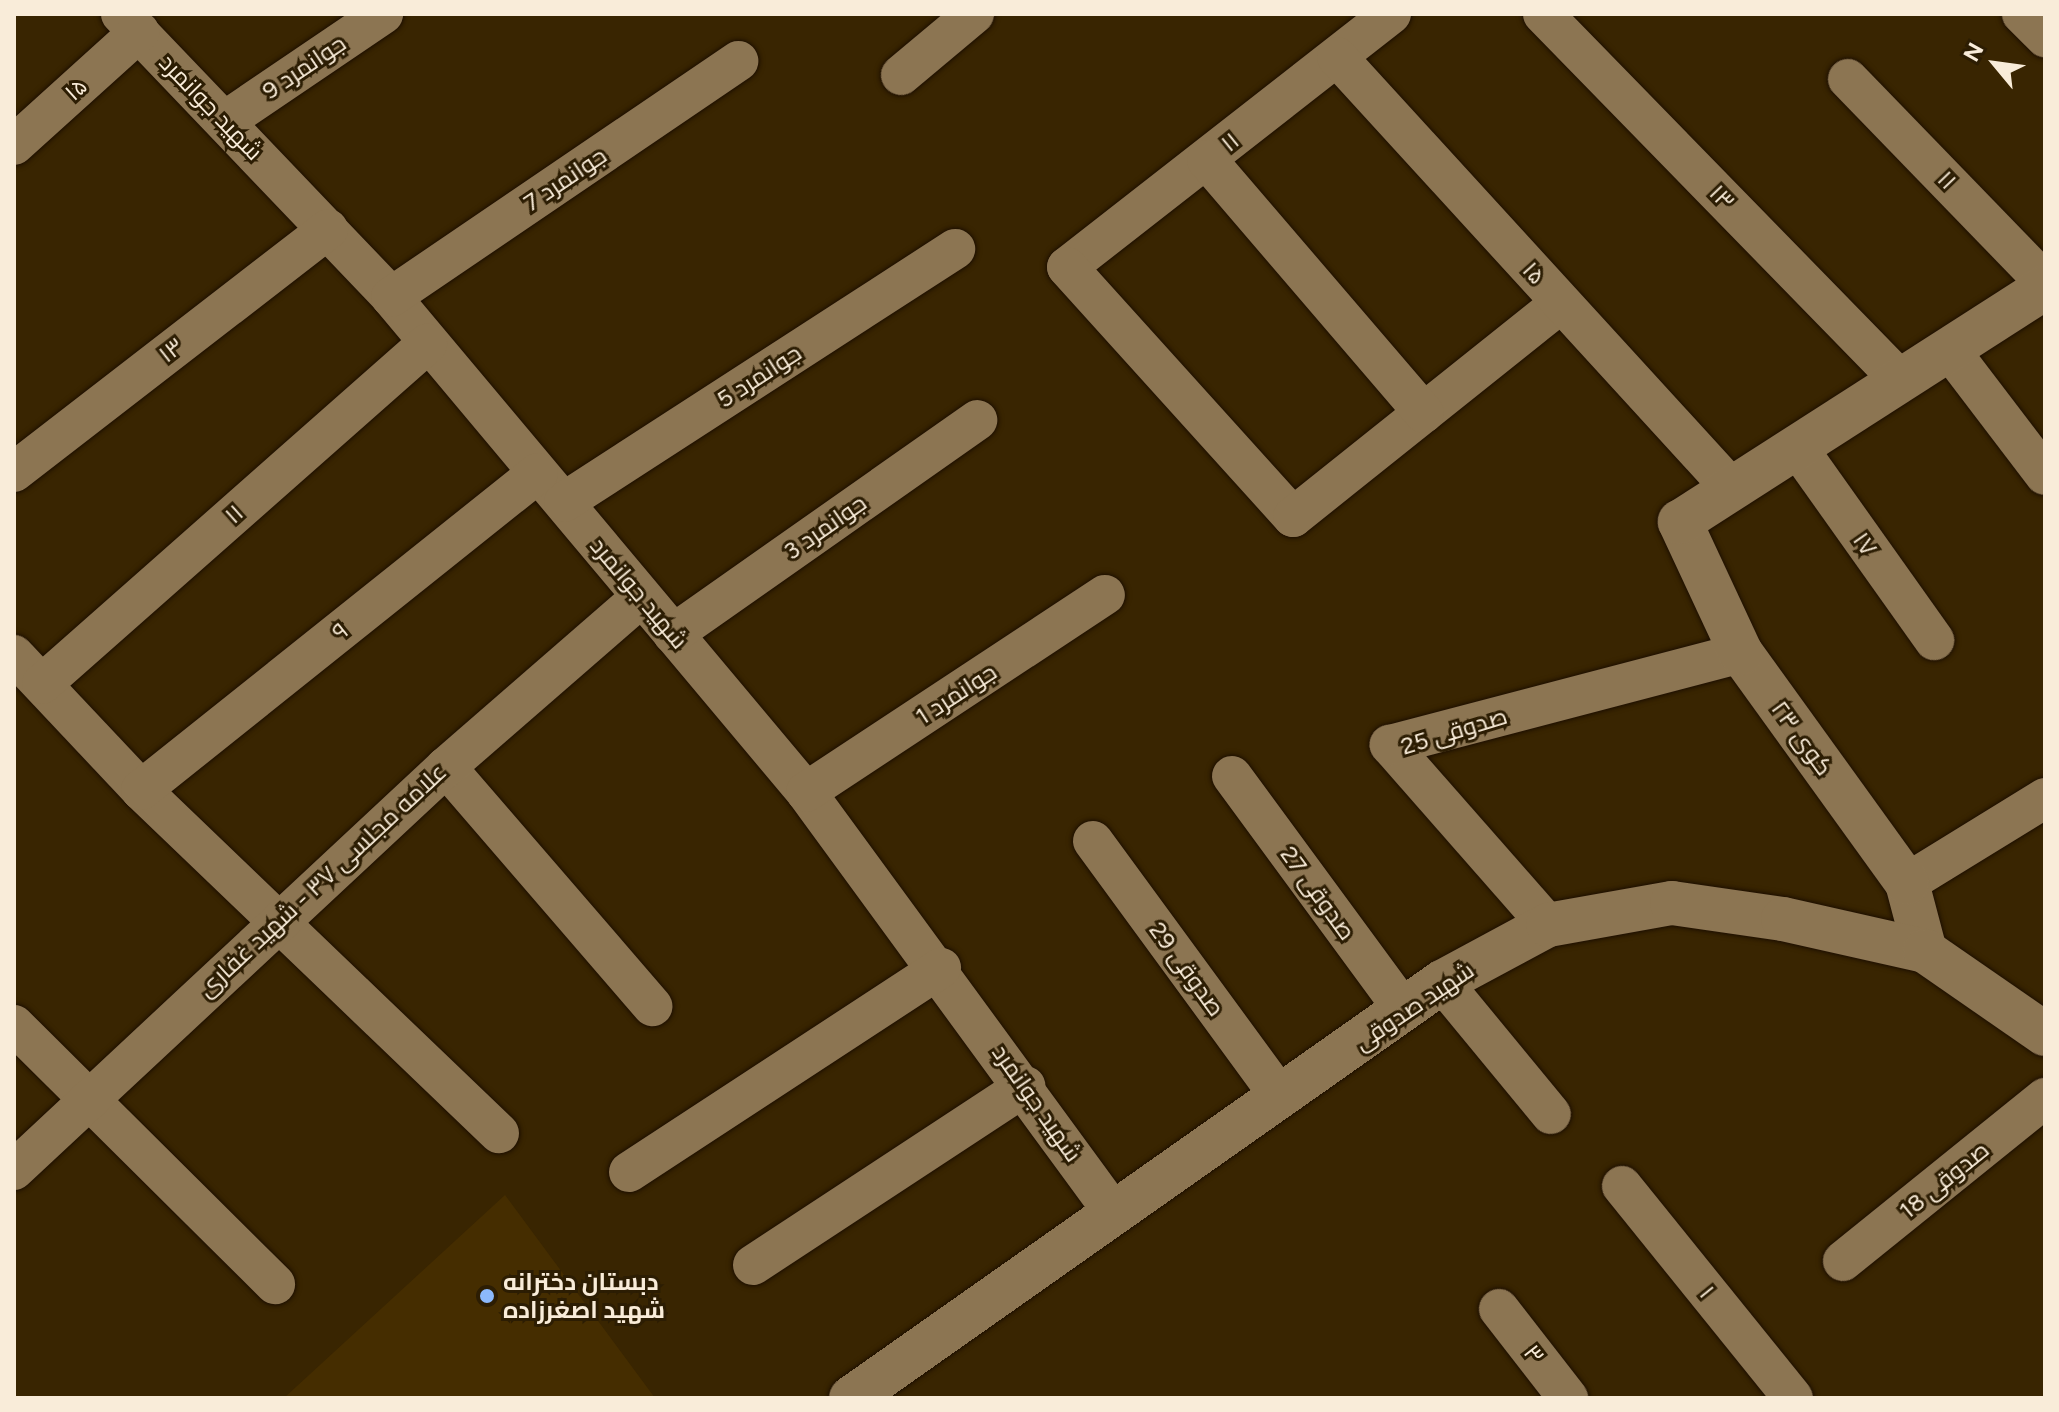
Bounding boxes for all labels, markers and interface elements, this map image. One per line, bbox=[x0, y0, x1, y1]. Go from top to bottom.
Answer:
north arrow bbox=[1955, 24, 2035, 104]
street label: جوانمرد 9 bbox=[257, 29, 351, 105]
text: N bbox=[1958, 38, 1990, 66]
street label: شهید جوانمرد bbox=[153, 48, 269, 166]
street label: ۱۵ bbox=[59, 71, 93, 107]
street label: ۱۱ bbox=[1215, 126, 1245, 158]
street label: جوانمرد 7 bbox=[518, 141, 612, 217]
street label: ۱۱ bbox=[1931, 165, 1963, 195]
street label: ۱۳ bbox=[1703, 178, 1741, 216]
street label: ۱۵ bbox=[1516, 256, 1552, 290]
street label: ۱۳ bbox=[153, 331, 189, 369]
street label: جوانمرد 5 bbox=[711, 338, 807, 414]
street label: جوانمرد 3 bbox=[778, 488, 872, 566]
street label: ۱۱ bbox=[219, 498, 249, 530]
street label: ۱۷ bbox=[1847, 527, 1883, 561]
street label: شهید جوانمرد bbox=[584, 531, 694, 655]
street label: ۹ bbox=[326, 616, 354, 646]
street label: جوانمرد 1 bbox=[910, 657, 1002, 731]
street label: کوی ۲۳ bbox=[1765, 695, 1839, 781]
street label: صدوقی 25 bbox=[1397, 701, 1511, 761]
street label: علامه مجلسی ۳۷ - شهید غفاری bbox=[192, 757, 452, 1003]
street label: صدوقی 27 bbox=[1274, 841, 1362, 945]
street label: صدوقی 29 bbox=[1143, 916, 1231, 1022]
street label: شهید صدوقی bbox=[1349, 955, 1479, 1057]
street label: شهید جوانمرد bbox=[986, 1039, 1088, 1167]
street label: صدوقی 18 bbox=[1893, 1135, 1995, 1225]
place label: دبستان دخترانه شهید اصغرزاده bbox=[503, 1268, 665, 1324]
street label: ۱ bbox=[1693, 1280, 1721, 1304]
marker: دبستان دخترانه شهید اصغرزاده bbox=[478, 1287, 496, 1305]
street label: ۳ bbox=[1518, 1339, 1550, 1369]

